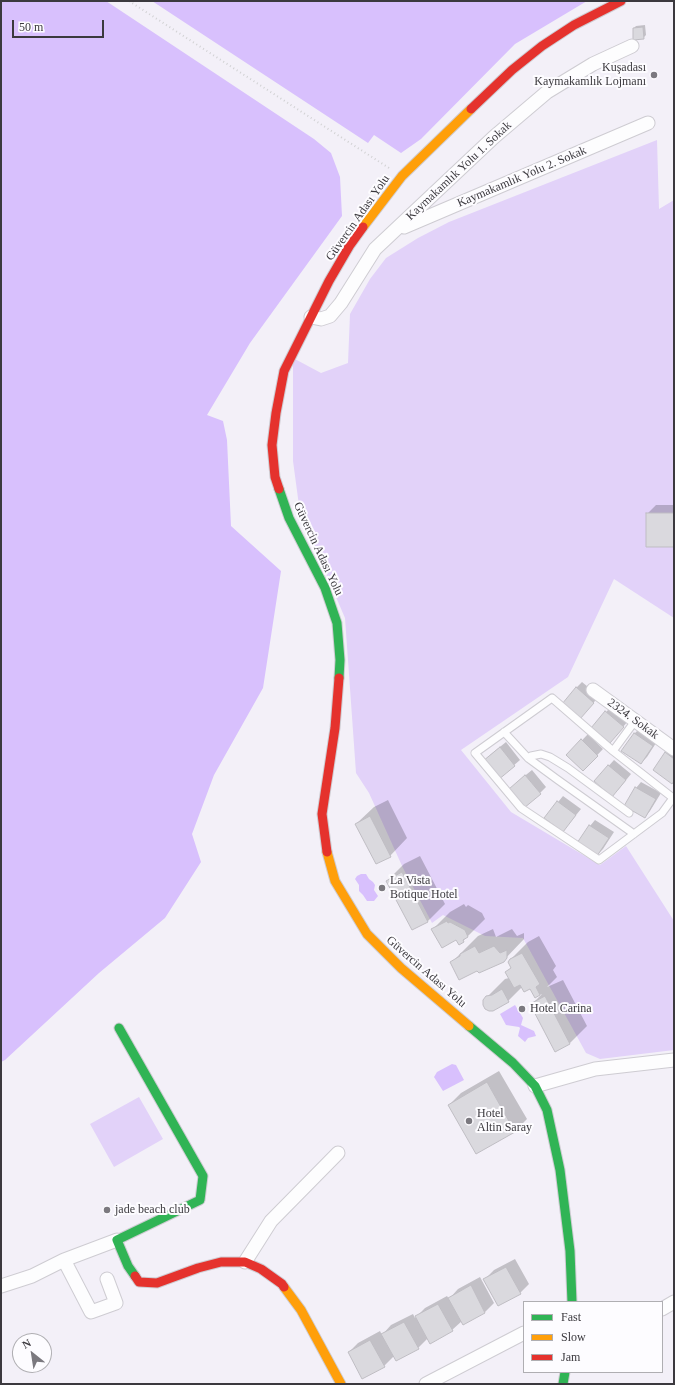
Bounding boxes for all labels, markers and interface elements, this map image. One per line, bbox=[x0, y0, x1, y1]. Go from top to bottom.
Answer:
scale bar bbox=[14, 12, 106, 38]
text: 50 m bbox=[19, 20, 43, 34]
place label: Kuşadası Kaymakamlık Lojmanı bbox=[534, 61, 646, 89]
marker: Kuşadası Kaymakamlık Lojmanı bbox=[649, 70, 659, 80]
street label: Kaymakamlık Yolu 1. Sokak bbox=[403, 118, 515, 224]
street label: Kaymakamlık Yolu 2. Sokak bbox=[455, 143, 589, 211]
street label: Güvercin Adası Yolu bbox=[323, 172, 393, 264]
street label: Güvercin Adası Yolu bbox=[290, 500, 346, 598]
street label: 2324. Sokak bbox=[604, 696, 662, 742]
place label: La Vista Botique Hotel bbox=[390, 874, 458, 902]
marker: La Vista Botique Hotel bbox=[377, 883, 387, 893]
street label: Güvercin Adası Yolu bbox=[383, 933, 469, 1011]
place label: Hotel Carina bbox=[530, 1002, 592, 1016]
marker: Hotel Carina bbox=[517, 1004, 527, 1014]
place label: Hotel Altin Saray bbox=[477, 1107, 532, 1135]
marker: Hotel Altin Saray bbox=[464, 1116, 474, 1126]
place label: jade beach club bbox=[115, 1203, 190, 1217]
marker: jade beach club bbox=[102, 1205, 112, 1215]
legend bbox=[523, 1301, 663, 1373]
text: Fast bbox=[561, 1310, 581, 1324]
text: Slow bbox=[561, 1330, 586, 1344]
north arrow bbox=[12, 1333, 52, 1373]
text: N bbox=[20, 1336, 33, 1351]
text: Jam bbox=[561, 1350, 580, 1364]

